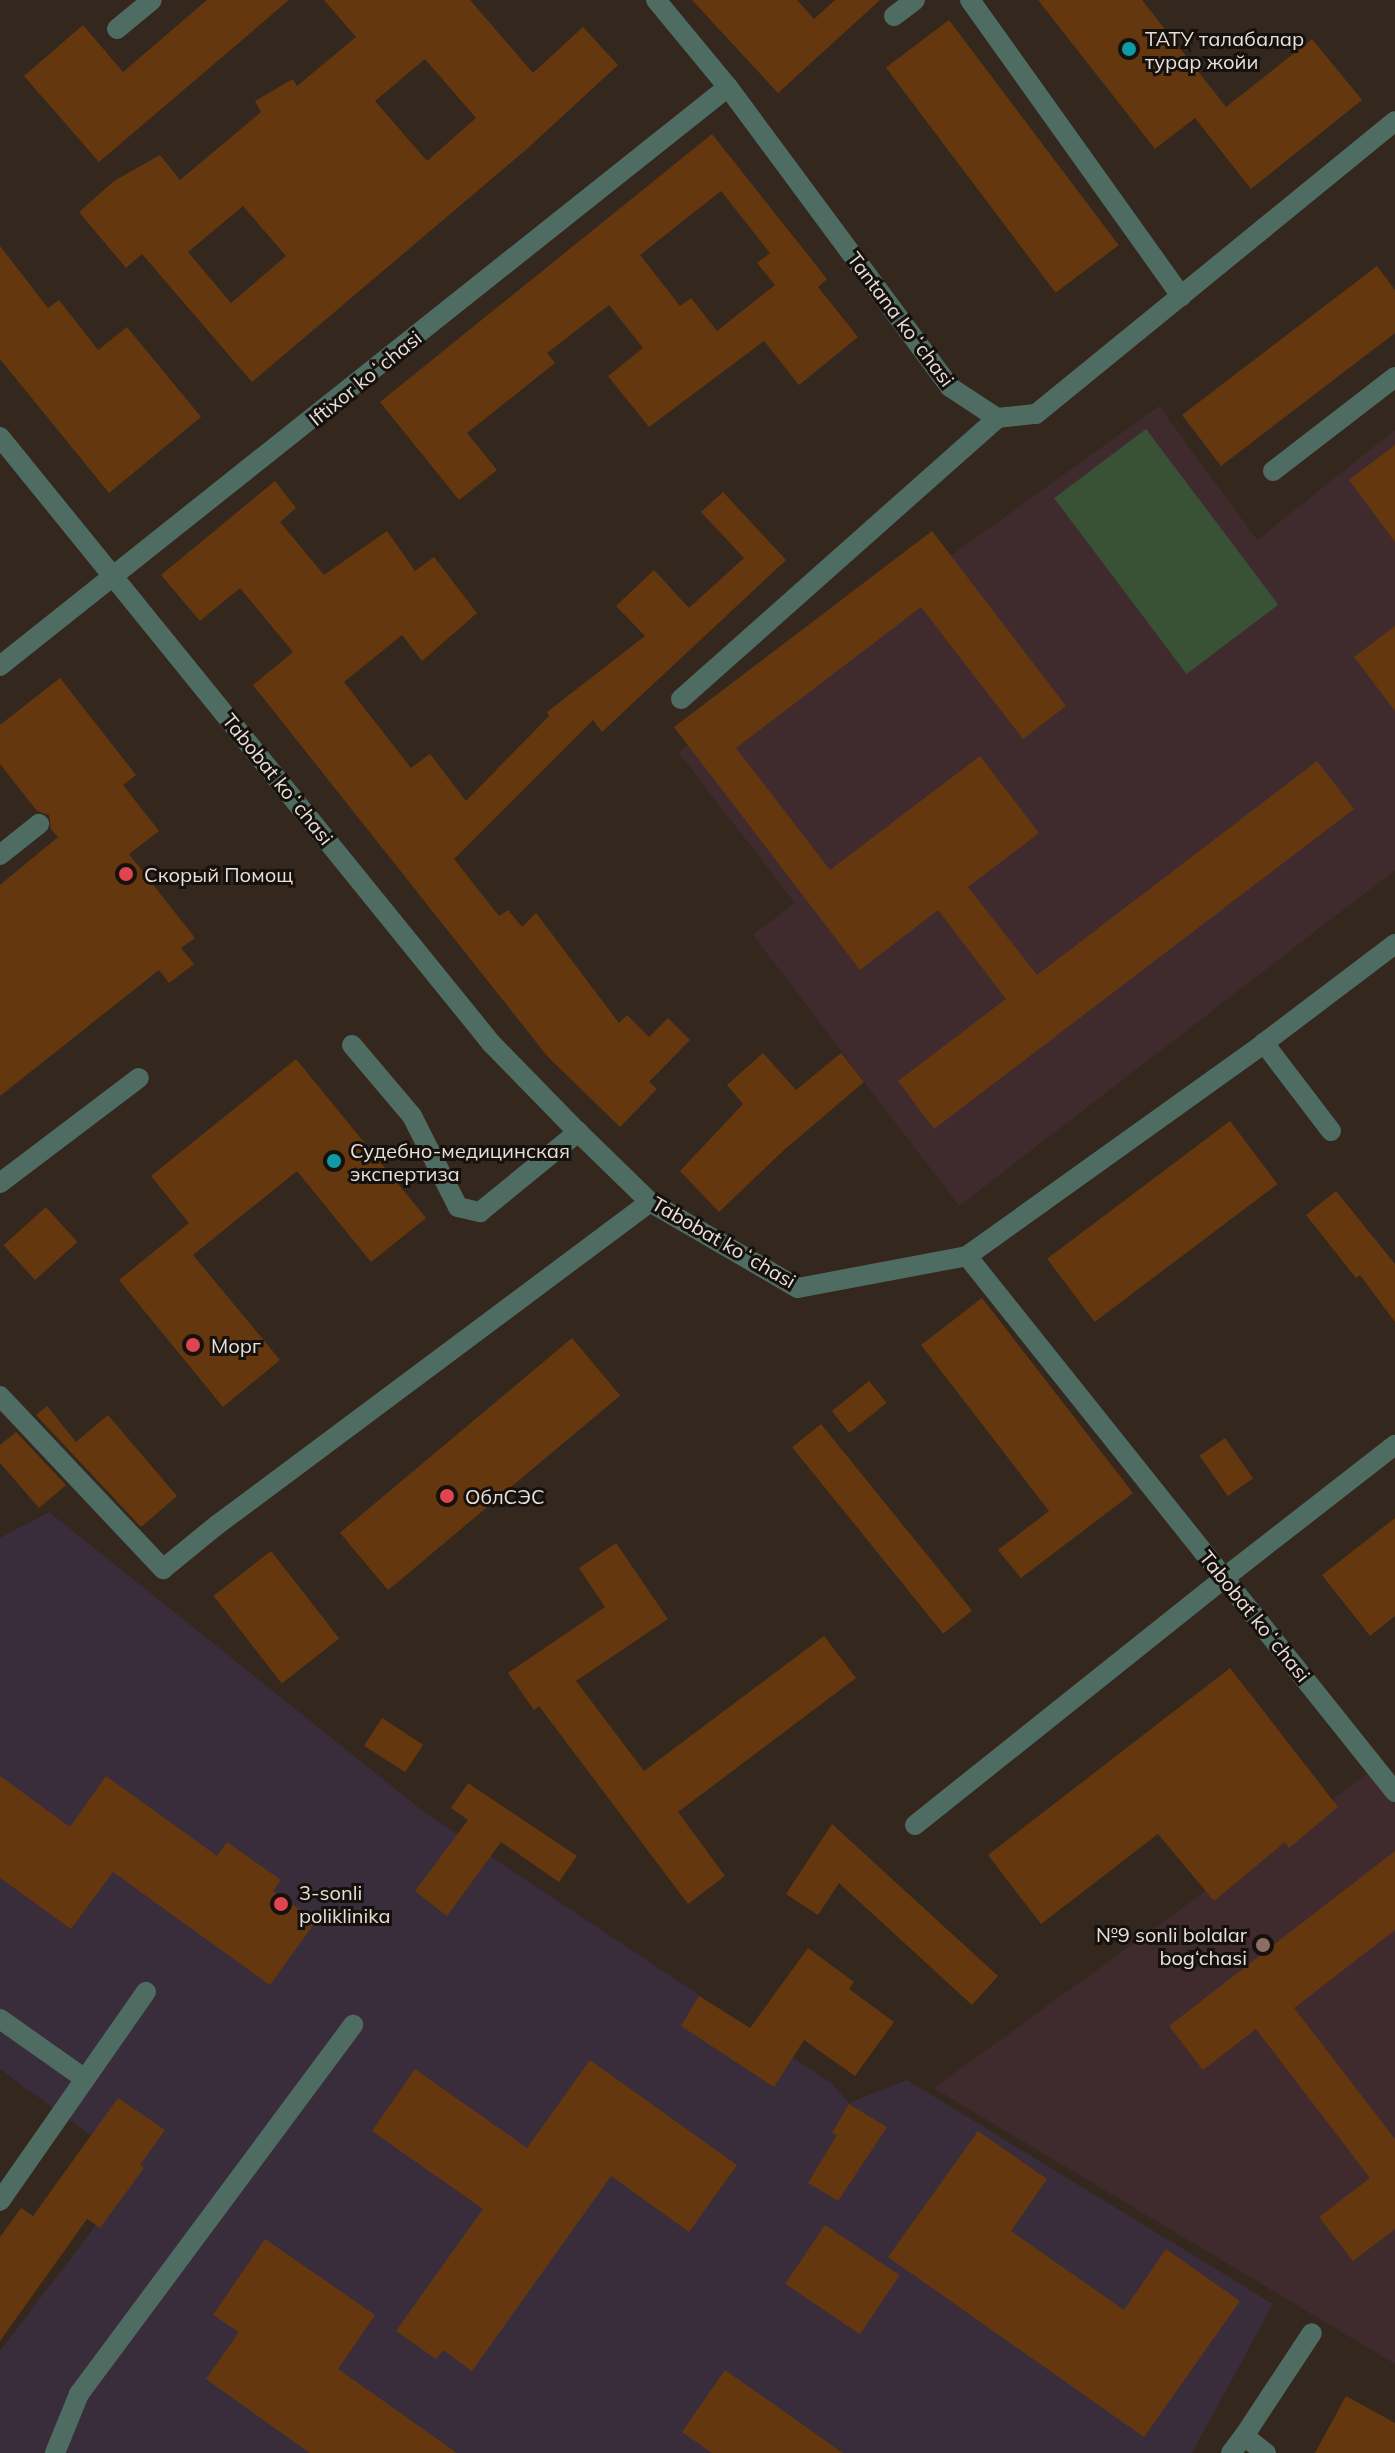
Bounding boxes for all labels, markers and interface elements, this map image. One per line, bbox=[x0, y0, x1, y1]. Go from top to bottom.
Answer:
place label: ТАТУ талабалар турар жойи bbox=[1145, 26, 1304, 73]
marker: ТАТУ талабалар турар жойи bbox=[1120, 40, 1138, 58]
street label: Tantana koʻchasi bbox=[843, 247, 959, 391]
street label: Iftixor koʻchasi bbox=[304, 325, 426, 431]
street label: Tabobat koʻchasi bbox=[218, 709, 338, 849]
place label: Скорый Помощ bbox=[144, 862, 293, 886]
marker: Скорый Помощ bbox=[115, 863, 137, 885]
place label: Судебно-медицинская экспертиза bbox=[350, 1138, 570, 1185]
marker: Судебно-медицинская экспертиза bbox=[325, 1152, 343, 1170]
street label: Tabobat koʻchasi bbox=[648, 1191, 800, 1293]
place label: Морг bbox=[211, 1333, 261, 1357]
marker: Морг bbox=[182, 1334, 204, 1356]
place label: ОблСЭС bbox=[465, 1484, 545, 1508]
marker: ОблСЭС bbox=[436, 1485, 458, 1507]
street label: Tabobat koʻchasi bbox=[1195, 1546, 1315, 1686]
place label: 3-sonli poliklinika bbox=[299, 1880, 390, 1927]
marker: 3-sonli poliklinika bbox=[270, 1893, 292, 1915]
place label: №9 sonli bolalar bog‘chasi bbox=[1096, 1922, 1247, 1969]
marker: №9 sonli bolalar bog‘chasi bbox=[1254, 1936, 1272, 1954]

